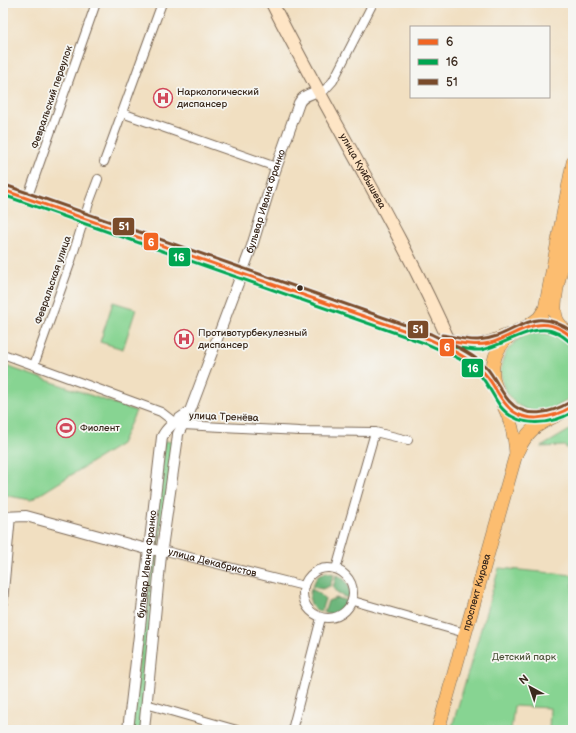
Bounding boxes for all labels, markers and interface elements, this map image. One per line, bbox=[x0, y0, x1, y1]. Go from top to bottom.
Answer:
legend bbox=[410, 26, 550, 98]
text: 6 bbox=[446, 35, 453, 50]
street label: Февральский переулок bbox=[29, 43, 76, 150]
text: 16 bbox=[446, 55, 458, 70]
text: 51 bbox=[446, 75, 458, 90]
place label: Наркологический диспансер bbox=[177, 86, 259, 110]
hospital icon: Наркологический диспансер bbox=[152, 87, 174, 109]
street label: улица Куйбышева bbox=[337, 131, 388, 211]
street label: бульвар Ивана Франко bbox=[244, 148, 288, 255]
line badge: 51 bbox=[112, 217, 135, 236]
text: 51 bbox=[119, 220, 129, 233]
line badge: 6 bbox=[143, 232, 159, 251]
street label: Февральская улица bbox=[32, 234, 74, 326]
text: 6 bbox=[148, 236, 155, 249]
line badge: 16 bbox=[168, 247, 191, 267]
text: 16 bbox=[173, 251, 185, 264]
unlabelled marker bbox=[295, 283, 305, 293]
line badge: 51 bbox=[407, 320, 429, 339]
text: 51 bbox=[413, 323, 423, 336]
place label: Противотурбекулезный диспансер bbox=[198, 327, 307, 351]
hospital icon: Противотурбекулезный диспансер bbox=[173, 328, 195, 350]
line badge: 6 bbox=[439, 338, 455, 357]
text: 6 bbox=[444, 341, 451, 354]
line badge: 16 bbox=[461, 358, 484, 378]
text: 16 bbox=[467, 362, 479, 375]
street label: улица Тренёва bbox=[189, 410, 259, 424]
sports icon: Фиолент bbox=[55, 417, 77, 439]
place label: Фиолент bbox=[80, 422, 120, 434]
street label: бульвар Ивана Франко bbox=[135, 510, 159, 619]
street label: улица Декабристов bbox=[167, 546, 259, 580]
street label: проспект Кирова bbox=[460, 552, 494, 632]
park label: Детский парк bbox=[492, 651, 557, 663]
north arrow bbox=[510, 667, 550, 707]
text: N bbox=[517, 672, 531, 687]

